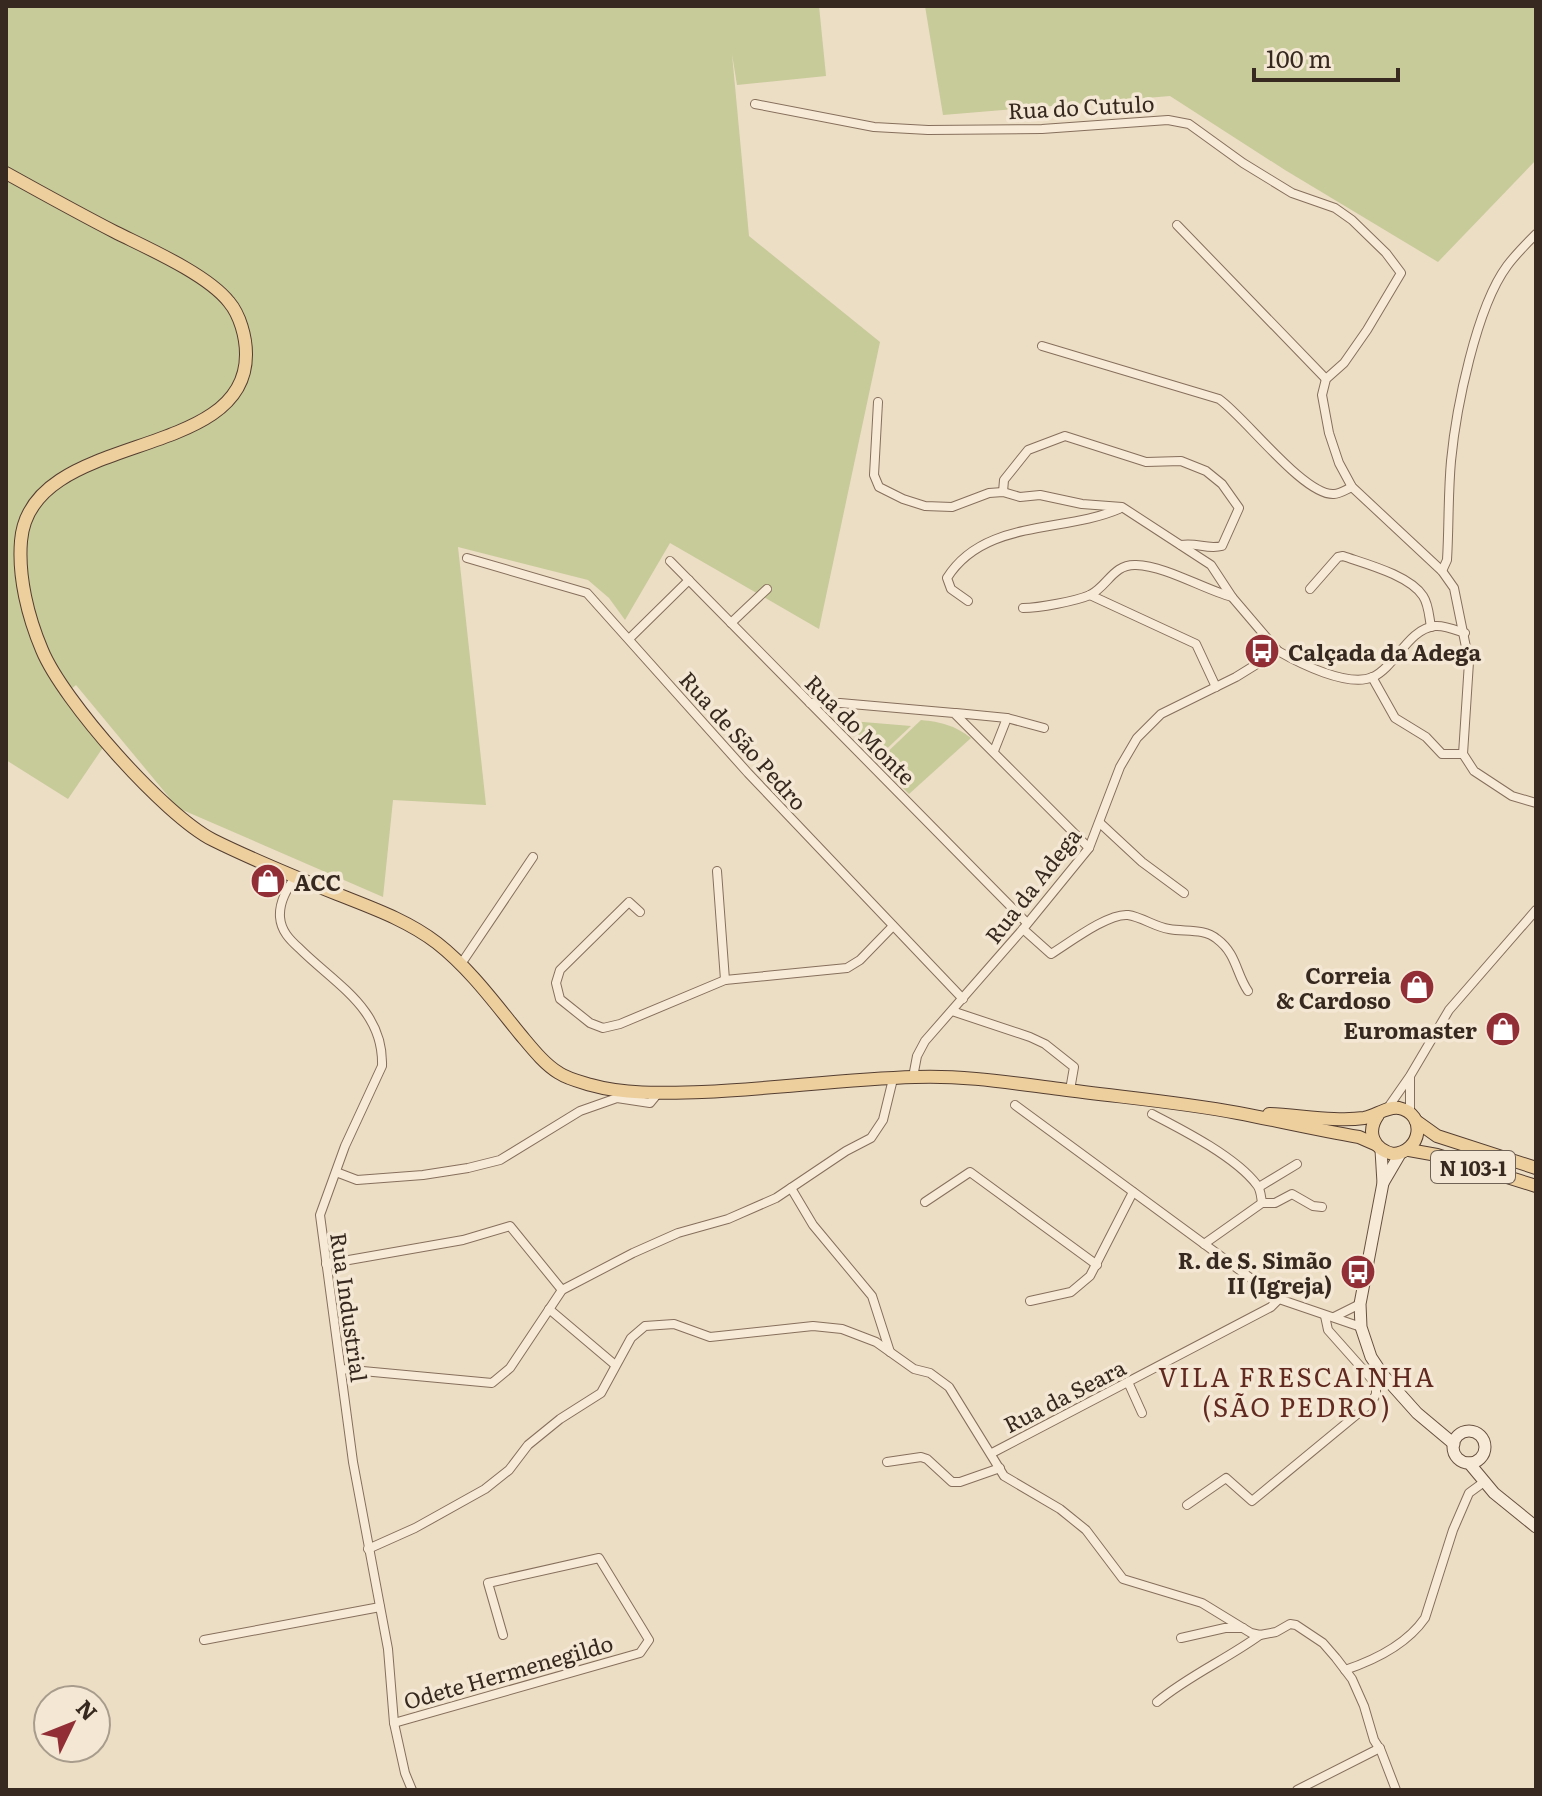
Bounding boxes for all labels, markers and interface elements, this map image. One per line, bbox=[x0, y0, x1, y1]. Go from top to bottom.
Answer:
scale bar bbox=[1254, 32, 1398, 82]
text: 100 m bbox=[1266, 40, 1332, 75]
street label: Rua do Cutulo bbox=[1007, 86, 1155, 126]
bus stop icon: Calçada da Adega bbox=[1243, 632, 1281, 670]
place label: Calçada da Adega bbox=[1288, 635, 1481, 668]
street label: Rua de São Pedro bbox=[672, 663, 816, 817]
street label: Rua do Monte bbox=[798, 666, 924, 792]
street label: Rua da Adega bbox=[976, 820, 1088, 950]
shop icon: ACC bbox=[249, 862, 287, 900]
place label: ACC bbox=[294, 865, 341, 898]
place label: Correia & Cardoso bbox=[1276, 958, 1391, 1016]
shop icon: Correia & Cardoso bbox=[1398, 968, 1436, 1006]
shop icon: Euromaster bbox=[1484, 1010, 1522, 1048]
place label: Euromaster bbox=[1344, 1013, 1477, 1046]
road number: N 103-1 bbox=[1431, 1151, 1515, 1183]
street label: Rua Industrial bbox=[323, 1230, 377, 1384]
place label: R. de S. Simão II (Igreja) bbox=[1178, 1243, 1332, 1301]
bus stop icon: R. de S. Simão II (Igreja) bbox=[1339, 1253, 1377, 1291]
street label: Rua da Seara bbox=[997, 1350, 1131, 1440]
district label: VILA FRESCAINHA (SÃO PEDRO) bbox=[1158, 1356, 1436, 1425]
street label: Odete Hermenegildo bbox=[399, 1625, 617, 1717]
north arrow bbox=[32, 1684, 112, 1764]
text: N bbox=[69, 1691, 106, 1727]

